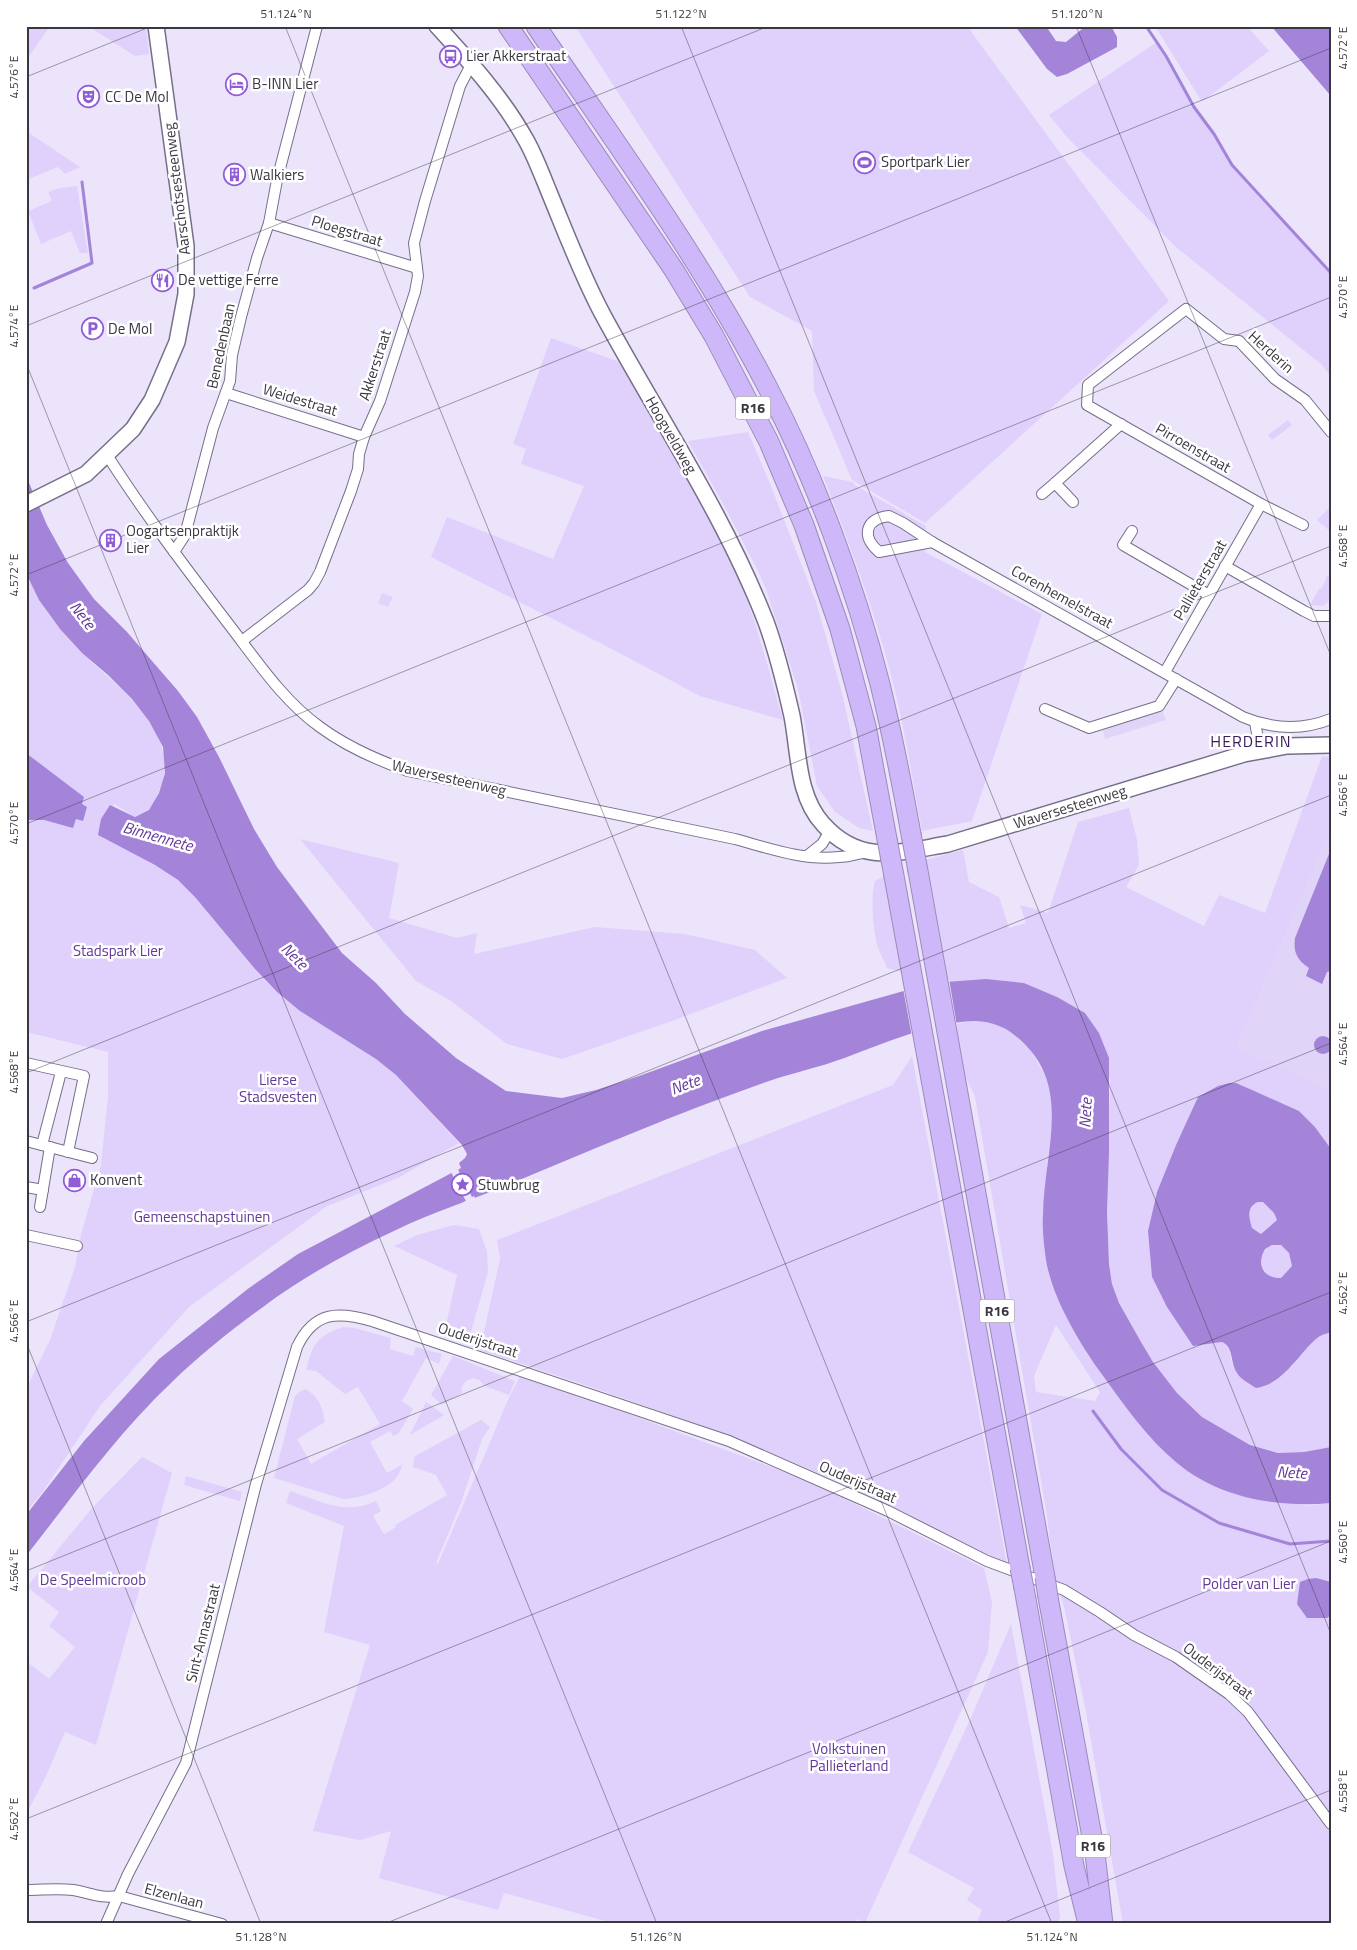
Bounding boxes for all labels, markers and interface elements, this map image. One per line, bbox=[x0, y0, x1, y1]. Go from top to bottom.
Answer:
text: 51.124°N bbox=[260, 4, 312, 23]
text: 51.122°N bbox=[655, 4, 707, 23]
text: 51.120°N bbox=[1051, 4, 1103, 23]
text: 4.572°E bbox=[1333, 26, 1352, 69]
bus stop icon: Lier Akkerstraat bbox=[438, 44, 462, 68]
place label: Lier Akkerstraat bbox=[466, 44, 567, 67]
text: 4.576°E bbox=[4, 55, 23, 98]
hotel icon: B-INN Lier bbox=[224, 72, 248, 96]
place label: B-INN Lier bbox=[252, 72, 318, 95]
theatre icon: CC De Mol bbox=[77, 85, 101, 109]
place label: CC De Mol bbox=[105, 85, 169, 108]
street label: Aarschotsesteenweg bbox=[157, 121, 196, 256]
sports icon: Sportpark Lier bbox=[853, 150, 877, 174]
place label: Sportpark Lier bbox=[881, 150, 970, 173]
building icon: Walkiers bbox=[222, 163, 246, 187]
place label: Walkiers bbox=[250, 163, 304, 186]
street label: Ploegstraat bbox=[309, 209, 386, 252]
restaurant icon: De vettige Ferre bbox=[150, 268, 174, 292]
place label: De vettige Ferre bbox=[178, 268, 279, 291]
text: 4.570°E bbox=[1333, 275, 1352, 318]
street label: Benedenbaan bbox=[200, 301, 241, 391]
text: 4.574°E bbox=[4, 304, 23, 347]
parking icon: De Mol bbox=[80, 317, 104, 341]
place label: De Mol bbox=[108, 317, 152, 340]
street label: Herderin bbox=[1243, 325, 1299, 378]
street label: Akkerstraat bbox=[352, 326, 397, 403]
street label: Weidestraat bbox=[260, 377, 341, 422]
street label: Hoogveldweg bbox=[640, 392, 703, 478]
road number: R16 bbox=[736, 396, 770, 419]
street label: Pirroenstraat bbox=[1151, 417, 1236, 479]
place label: Oogartsenpraktijk Lier bbox=[126, 519, 239, 559]
text: 4.568°E bbox=[1333, 524, 1352, 567]
building icon: Oogartsenpraktijk Lier bbox=[98, 528, 122, 552]
street label: Pallieterstraat bbox=[1167, 534, 1232, 624]
text: 4.572°E bbox=[4, 553, 23, 596]
street label: Corenhemelstraat bbox=[1007, 559, 1118, 634]
water label: Nete bbox=[64, 596, 103, 635]
district label: HERDERIN bbox=[1210, 729, 1292, 753]
street label: Waversesteenweg bbox=[390, 753, 509, 802]
text: 4.566°E bbox=[1333, 773, 1352, 816]
street label: Waversesteenweg bbox=[1011, 778, 1129, 835]
text: 4.570°E bbox=[4, 801, 23, 844]
water label: Binnennete bbox=[120, 815, 197, 858]
water label: Nete bbox=[276, 937, 315, 976]
park label: Stadspark Lier bbox=[73, 939, 163, 962]
text: 4.564°E bbox=[1333, 1022, 1352, 1065]
text: 4.568°E bbox=[4, 1050, 23, 1093]
water label: Nete bbox=[667, 1067, 705, 1101]
park label: Lierse Stadsvesten bbox=[239, 1068, 317, 1108]
water label: Nete bbox=[1072, 1096, 1098, 1129]
shop icon: Konvent bbox=[62, 1168, 86, 1192]
place label: Konvent bbox=[90, 1168, 143, 1191]
place icon: Stuwbrug bbox=[450, 1173, 474, 1197]
place label: Stuwbrug bbox=[478, 1173, 540, 1196]
park label: Gemeenschapstuinen bbox=[134, 1205, 270, 1228]
text: 4.562°E bbox=[1333, 1271, 1352, 1314]
text: 4.566°E bbox=[4, 1299, 23, 1342]
road number: R16 bbox=[980, 1300, 1014, 1322]
street label: Ouderijstraat bbox=[435, 1316, 522, 1363]
street label: Ouderijstraat bbox=[816, 1454, 901, 1509]
water label: Nete bbox=[1276, 1459, 1309, 1485]
text: 4.560°E bbox=[1333, 1520, 1352, 1563]
text: 4.564°E bbox=[4, 1548, 23, 1591]
park label: De Speelmicroob bbox=[40, 1568, 146, 1591]
park label: Polder van Lier bbox=[1202, 1572, 1296, 1595]
street label: Sint-Annastraat bbox=[179, 1580, 226, 1685]
street label: Ouderijstraat bbox=[1178, 1636, 1259, 1705]
park label: Volkstuinen Pallieterland bbox=[809, 1737, 889, 1777]
text: 4.558°E bbox=[1333, 1769, 1352, 1812]
text: 4.562°E bbox=[4, 1797, 23, 1840]
road number: R16 bbox=[1076, 1834, 1110, 1858]
street label: Elzenlaan bbox=[142, 1877, 206, 1914]
text: 51.128°N bbox=[235, 1927, 287, 1946]
text: 51.126°N bbox=[630, 1927, 682, 1946]
text: 51.124°N bbox=[1026, 1927, 1078, 1946]

